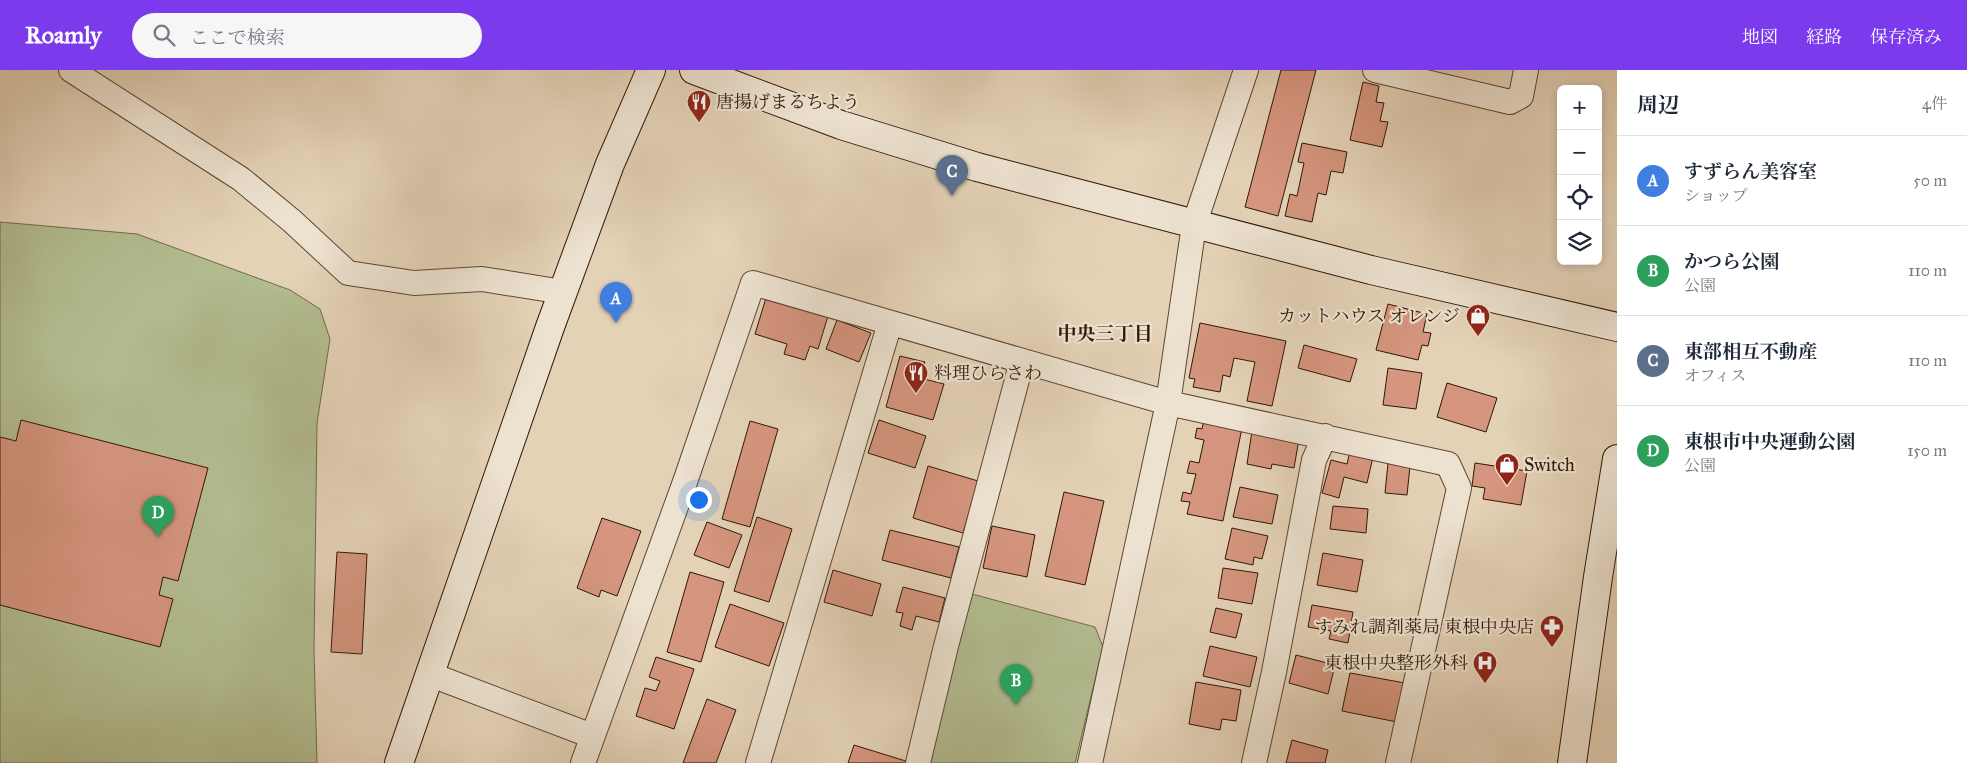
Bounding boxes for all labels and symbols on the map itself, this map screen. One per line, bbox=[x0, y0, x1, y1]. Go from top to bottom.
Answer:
restaurant icon: 唐揚げまるちよう bbox=[686, 89, 712, 123]
place label: 唐揚げまるちよう bbox=[716, 91, 860, 113]
pin: C bbox=[936, 155, 968, 196]
pin: A bbox=[600, 282, 632, 323]
shop icon: カットハウス オレンジ bbox=[1465, 303, 1491, 337]
place label: カットハウス オレンジ bbox=[1278, 305, 1460, 327]
district label: 中央三丁目 bbox=[1057, 322, 1153, 345]
restaurant icon: 料理ひらさわ bbox=[903, 360, 929, 394]
place label: 料理ひらさわ bbox=[934, 362, 1042, 384]
shop icon: Switch bbox=[1494, 452, 1520, 486]
place label: Switch bbox=[1524, 454, 1575, 476]
your location bbox=[686, 487, 712, 513]
pin: D bbox=[142, 496, 174, 537]
pharmacy icon: すみれ調剤薬局 東根中央店 bbox=[1539, 614, 1565, 648]
place label: すみれ調剤薬局 東根中央店 bbox=[1314, 616, 1534, 638]
hospital icon: 東根中央整形外科 bbox=[1472, 650, 1498, 684]
place label: 東根中央整形外科 bbox=[1324, 652, 1468, 674]
pin: B bbox=[1000, 664, 1032, 705]

